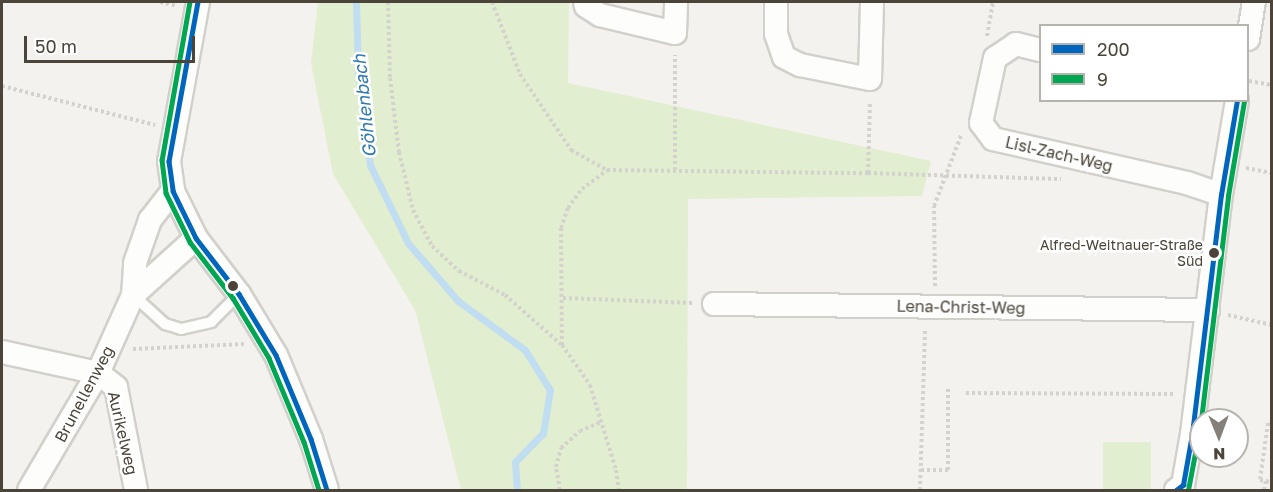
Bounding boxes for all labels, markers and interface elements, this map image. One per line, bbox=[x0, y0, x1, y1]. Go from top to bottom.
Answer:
scale bar bbox=[27, 24, 198, 62]
legend bbox=[1039, 24, 1249, 102]
text: 50 m bbox=[35, 35, 77, 57]
text: 200 bbox=[1097, 38, 1130, 60]
water label: Göhlenbach bbox=[348, 53, 380, 159]
text: 9 bbox=[1097, 68, 1108, 90]
street label: Lisl-Zach-Weg bbox=[1003, 132, 1115, 176]
place label: Alfred-Weitnauer-Straße Süd bbox=[1040, 237, 1203, 270]
marker: Alfred-Weitnauer-Straße Süd bbox=[1208, 247, 1220, 259]
unlabelled marker bbox=[227, 280, 239, 292]
street label: Lena-Christ-Weg bbox=[896, 296, 1026, 318]
street label: Brunellenweg bbox=[50, 342, 118, 446]
street label: Aurikelweg bbox=[104, 389, 142, 477]
north arrow bbox=[1189, 408, 1249, 468]
text: N bbox=[1213, 444, 1226, 464]

